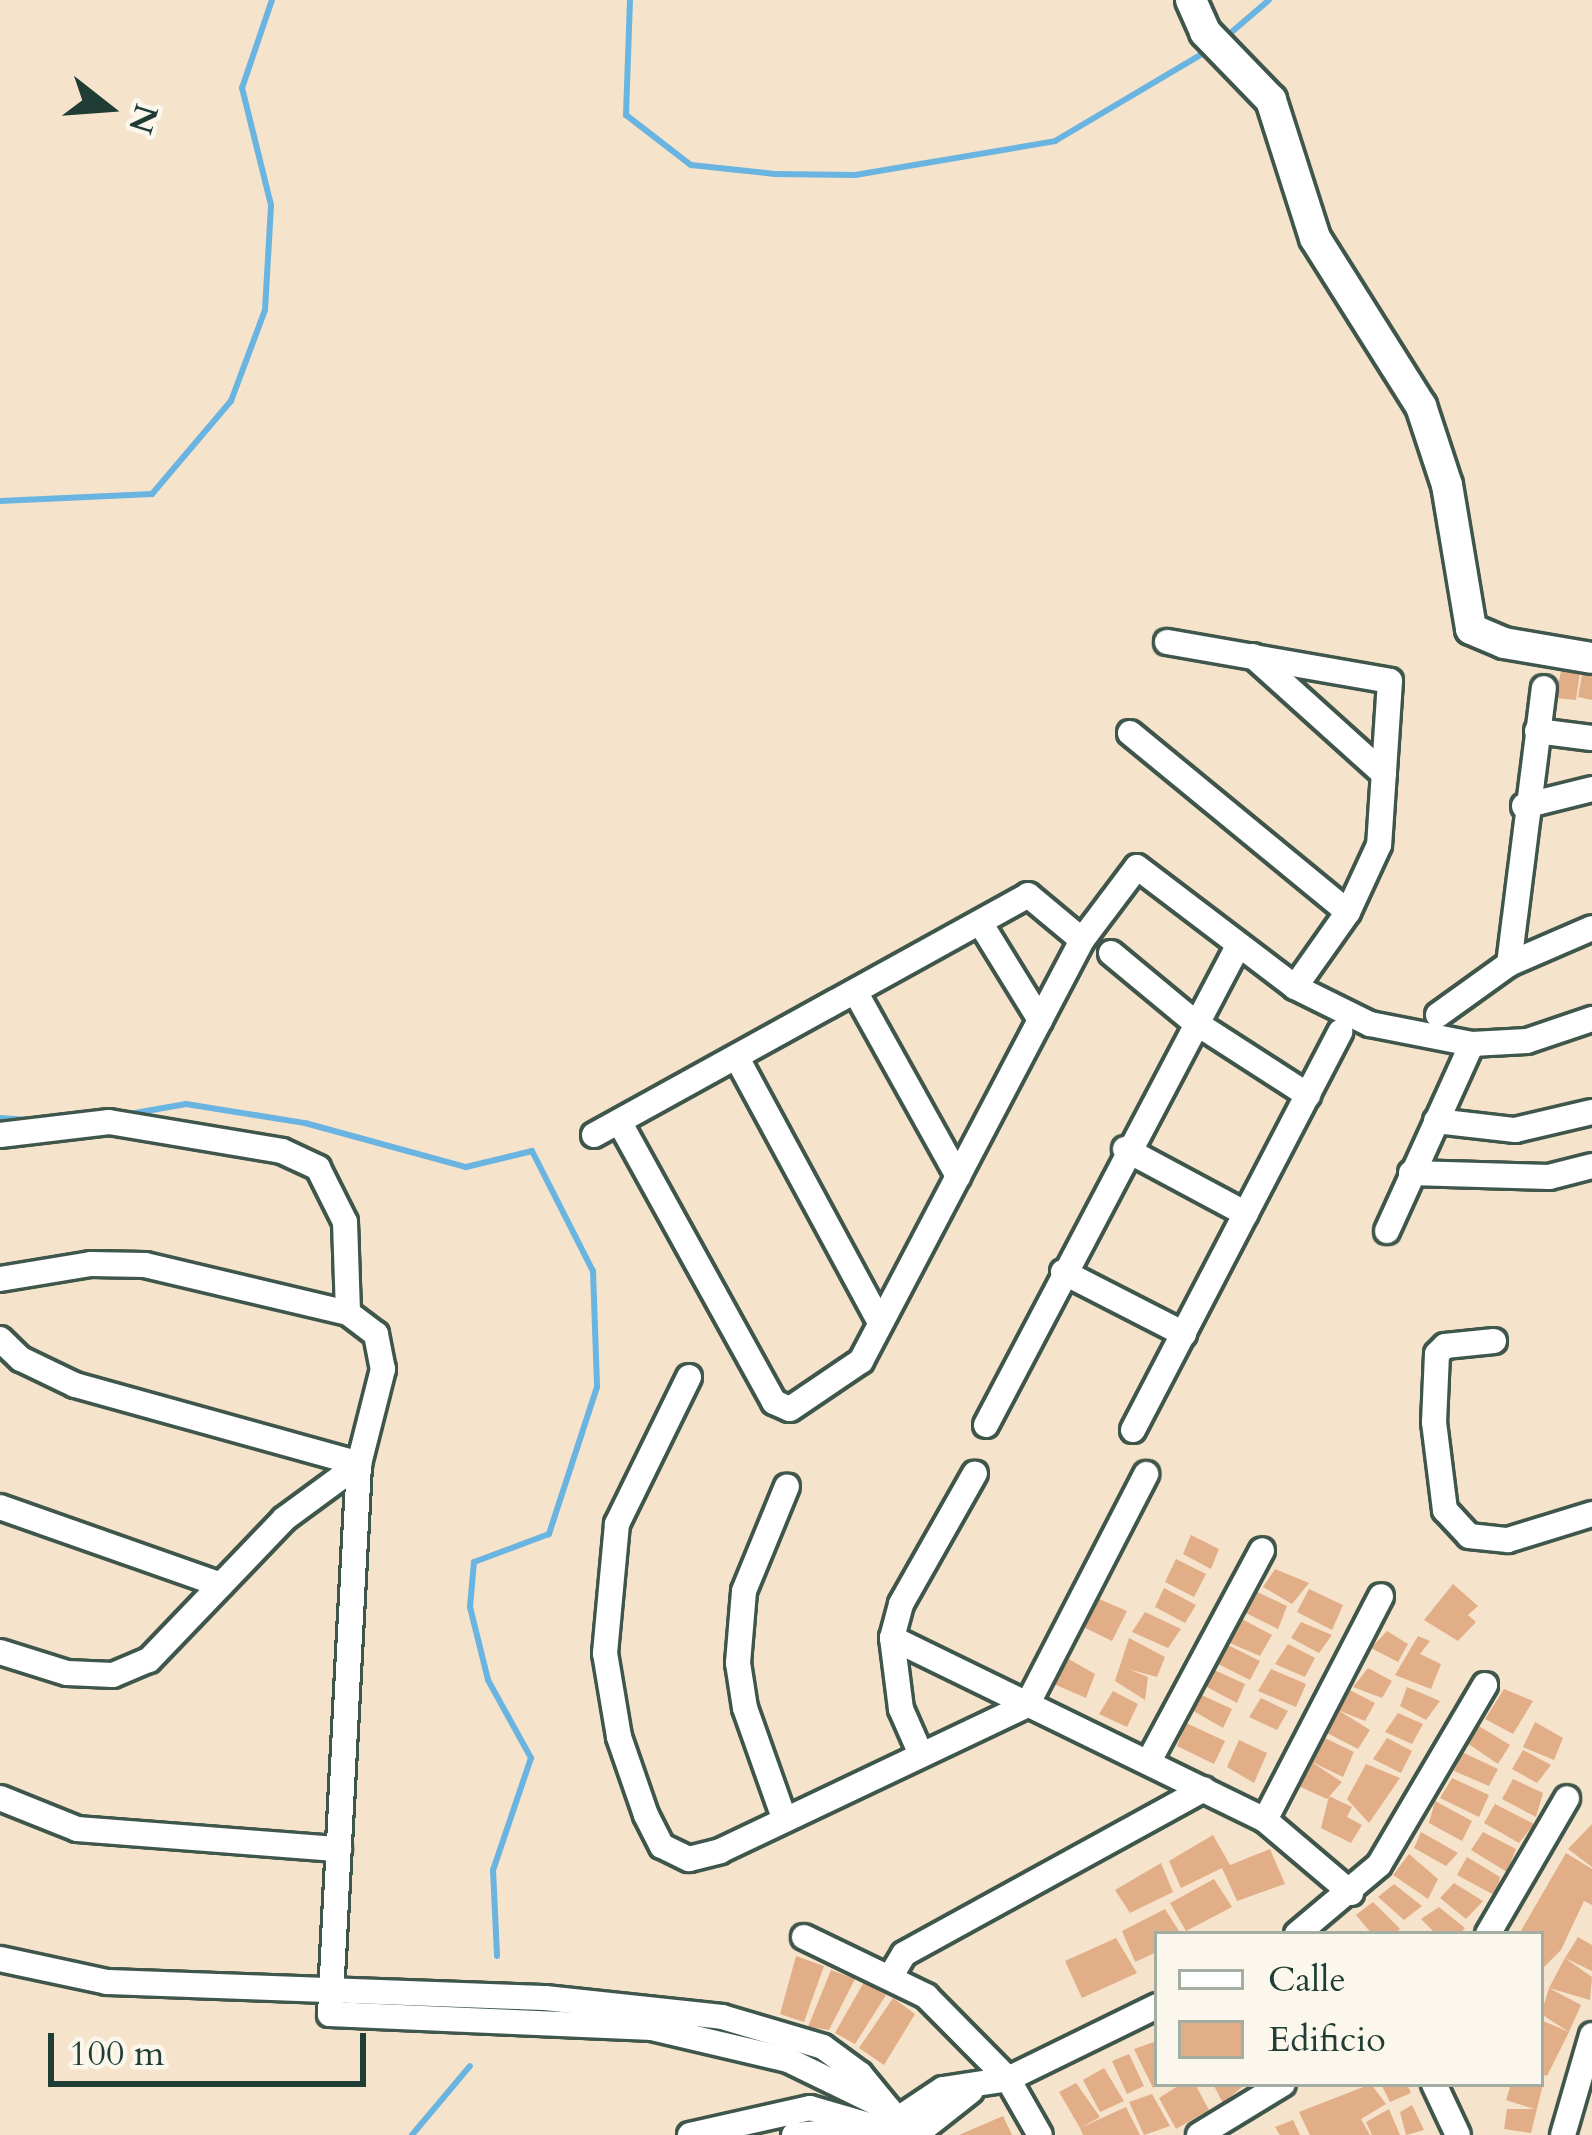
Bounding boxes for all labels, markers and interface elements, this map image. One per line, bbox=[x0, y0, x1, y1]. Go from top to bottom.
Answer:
north arrow bbox=[48, 48, 168, 168]
text: N bbox=[117, 98, 169, 139]
legend bbox=[1154, 1931, 1544, 2087]
text: Calle bbox=[1268, 1955, 1346, 2004]
scale bar bbox=[54, 2009, 372, 2083]
text: Edificio bbox=[1268, 2015, 1386, 2064]
text: 100 m bbox=[69, 2029, 164, 2078]

